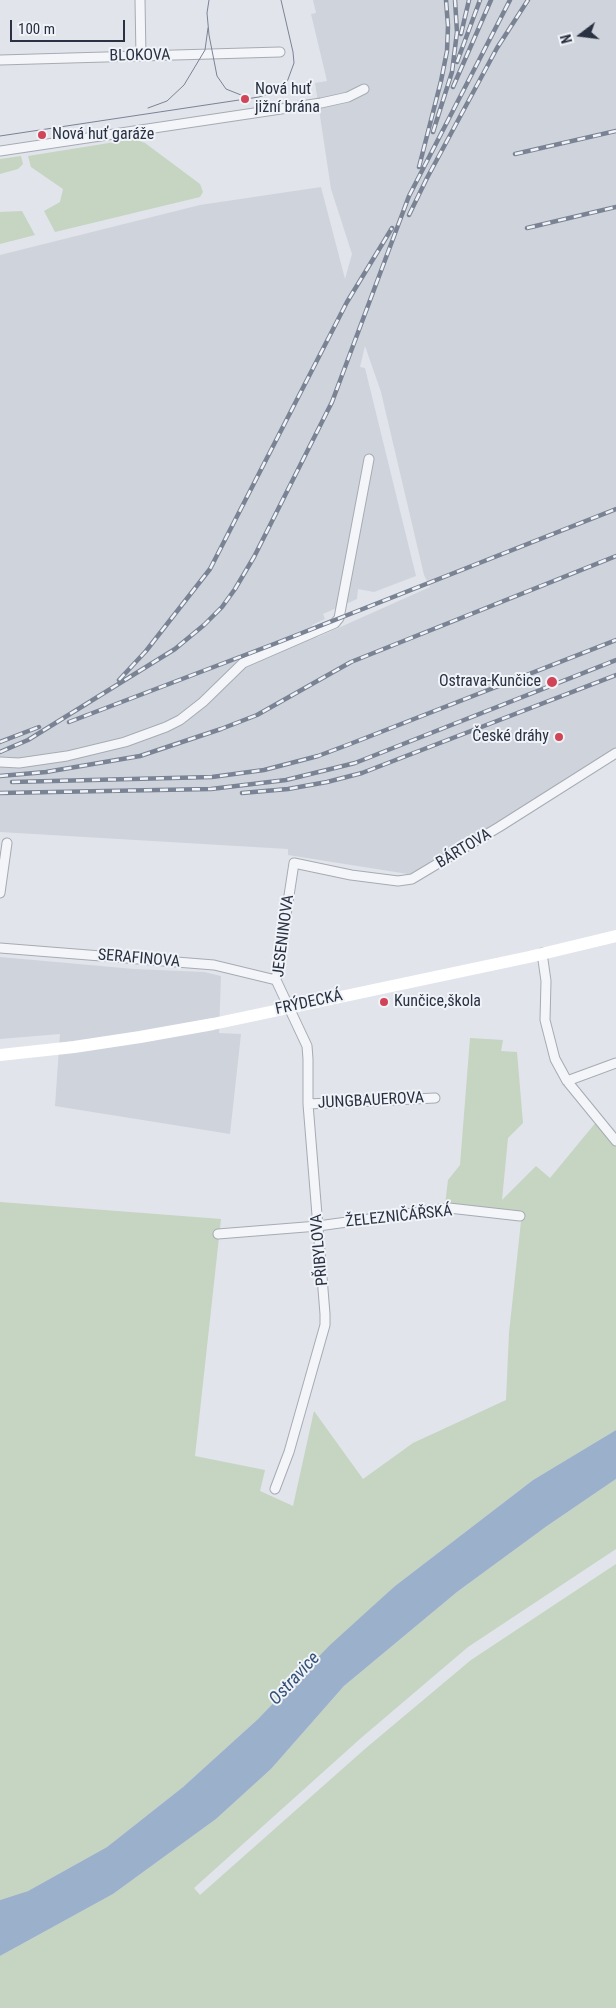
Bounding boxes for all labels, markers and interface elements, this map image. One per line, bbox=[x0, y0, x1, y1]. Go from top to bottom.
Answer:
scale bar bbox=[12, 10, 128, 42]
north arrow bbox=[556, 10, 606, 60]
text: 100 m bbox=[18, 20, 55, 38]
text: N bbox=[558, 33, 575, 45]
street label: BLOKOVA bbox=[109, 46, 171, 66]
place label: Nová huť jižní brána bbox=[255, 80, 320, 118]
marker: Nová huť jižní brána bbox=[239, 93, 251, 105]
place label: Nová huť garáže bbox=[52, 125, 154, 145]
marker: Nová huť garáže bbox=[36, 129, 48, 141]
place label: Ostrava-Kunčice bbox=[439, 672, 541, 692]
marker: Ostrava-Kunčice bbox=[545, 675, 559, 689]
place label: České dráhy bbox=[472, 727, 549, 747]
marker: České dráhy bbox=[553, 731, 565, 743]
street label: BÁRTOVA bbox=[433, 825, 495, 873]
street label: JESENINOVA bbox=[269, 894, 299, 978]
street label: SERAFINOVA bbox=[97, 946, 181, 972]
street label: FRÝDECKÁ bbox=[274, 987, 344, 1019]
place label: Kunčice,škola bbox=[394, 992, 481, 1012]
marker: Kunčice,škola bbox=[378, 996, 390, 1008]
street label: JUNGBAUEROVA bbox=[317, 1089, 425, 1113]
street label: ŽELEZNIČÁŘSKÁ bbox=[345, 1202, 453, 1232]
street label: PŘIBYLOVA bbox=[307, 1213, 333, 1287]
water label: Ostravice bbox=[265, 1648, 325, 1710]

